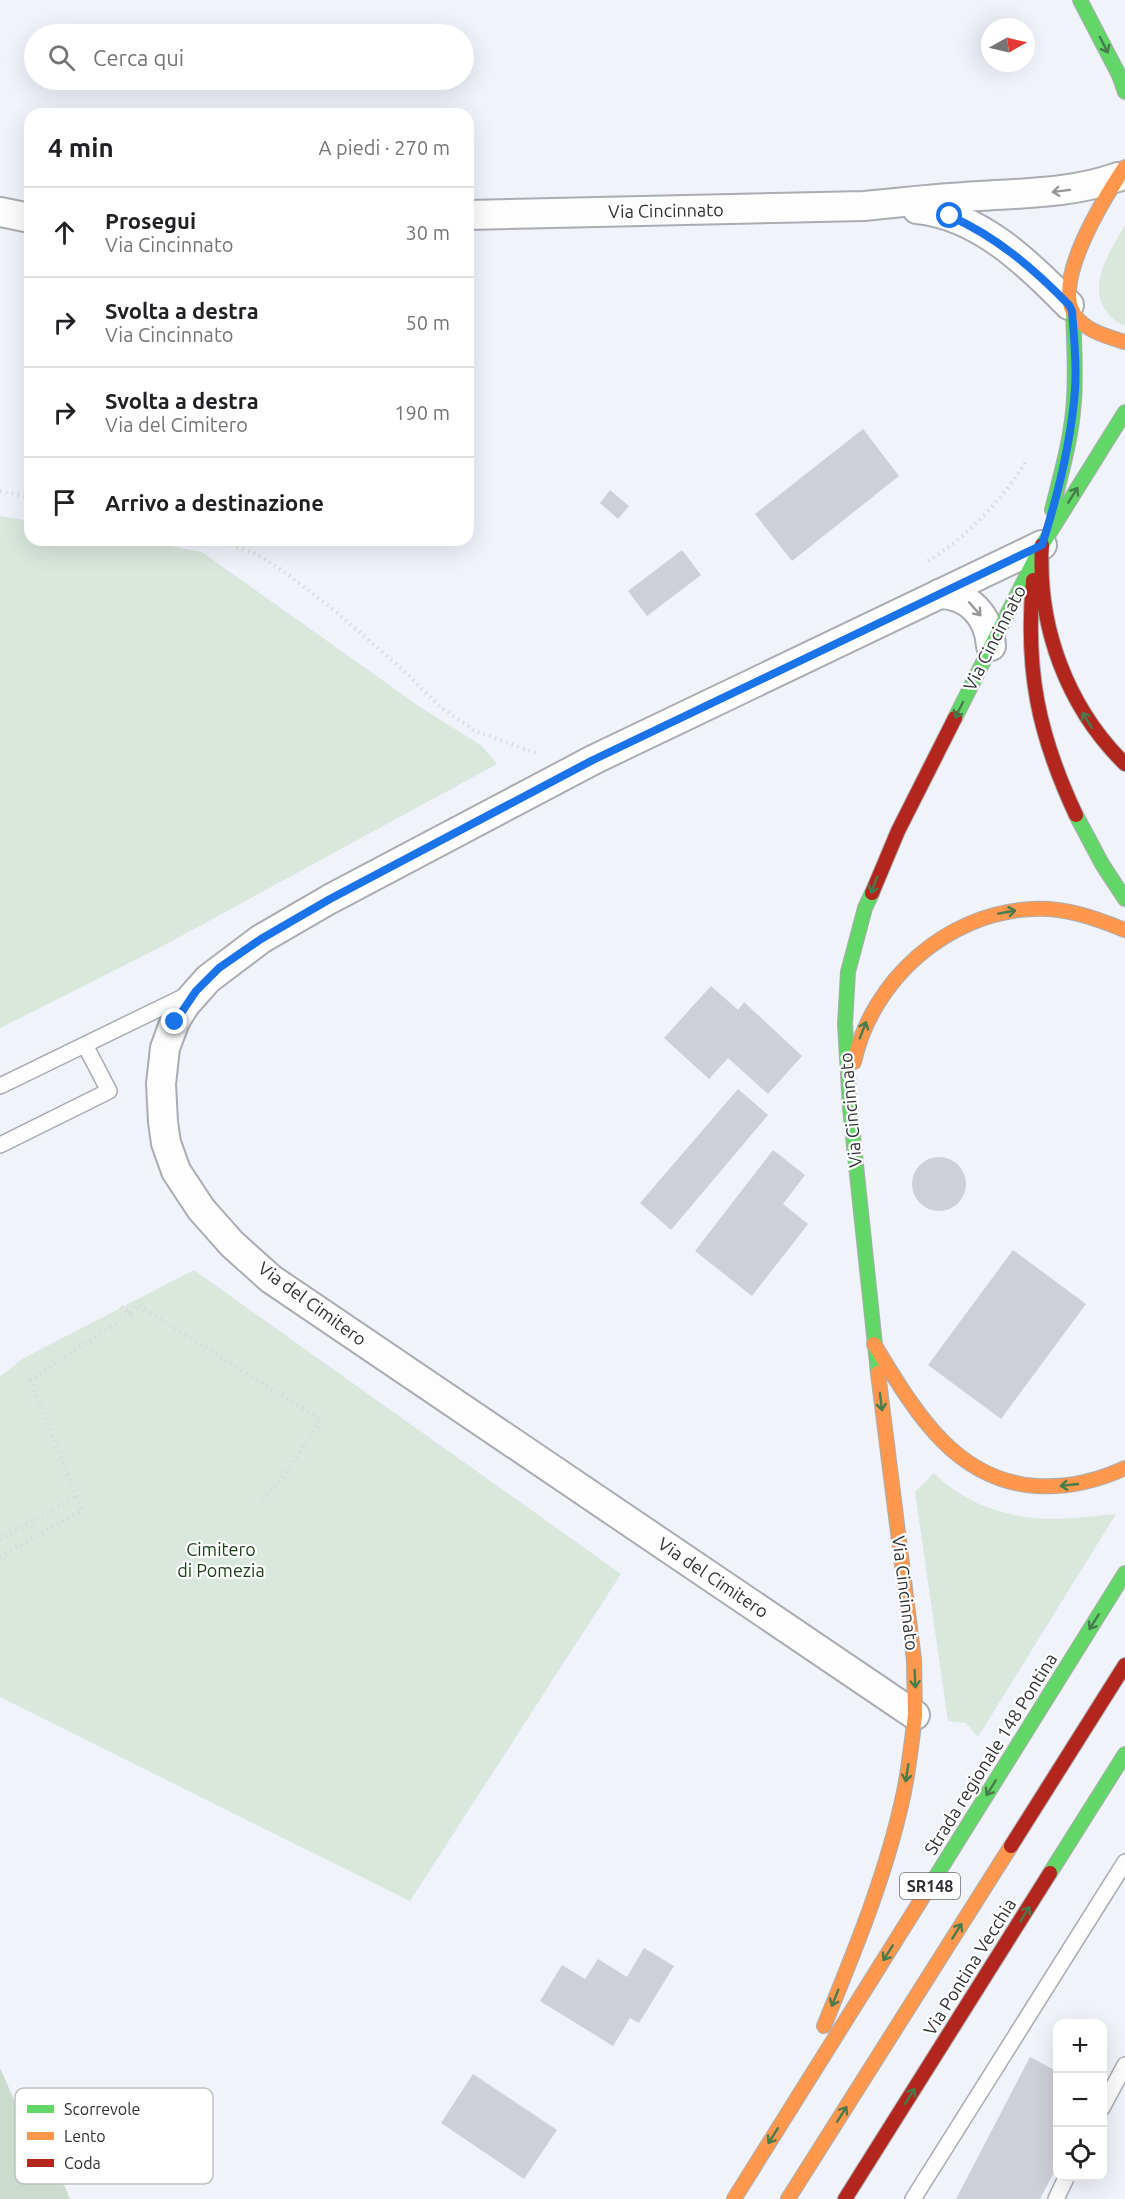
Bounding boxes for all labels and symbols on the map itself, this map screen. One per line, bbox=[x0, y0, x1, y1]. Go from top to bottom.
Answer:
north arrow bbox=[981, 18, 1035, 72]
one-way arrow bbox=[1099, 36, 1110, 54]
one-way arrow bbox=[1052, 186, 1072, 197]
street label: Via Cincinnato bbox=[608, 199, 724, 221]
route start bbox=[936, 202, 962, 228]
one-way arrow bbox=[1067, 487, 1079, 504]
street label: Via Cincinnato bbox=[959, 582, 1029, 694]
one-way arrow bbox=[968, 601, 982, 616]
one-way arrow bbox=[953, 700, 964, 718]
one-way arrow bbox=[1081, 712, 1093, 729]
one-way arrow bbox=[868, 875, 879, 894]
one-way arrow bbox=[997, 906, 1017, 917]
route end bbox=[161, 1008, 187, 1034]
one-way arrow bbox=[858, 1022, 869, 1040]
street label: Via Cincinnato bbox=[835, 1052, 865, 1169]
street label: Via del Cimitero bbox=[255, 1257, 371, 1349]
one-way arrow bbox=[876, 1392, 887, 1412]
one-way arrow bbox=[1060, 1480, 1080, 1491]
street label: Via del Cimitero bbox=[655, 1533, 772, 1621]
street label: Via Cincinnato bbox=[889, 1534, 923, 1651]
park label: Cimitero di Pomezia bbox=[177, 1539, 265, 1580]
one-way arrow bbox=[1088, 1613, 1100, 1630]
street label: Strada regionale 148 Pontina bbox=[920, 1649, 1061, 1858]
one-way arrow bbox=[909, 1669, 920, 1689]
one-way arrow bbox=[902, 1763, 913, 1783]
one-way arrow bbox=[984, 1779, 996, 1796]
road number: SR148 bbox=[900, 1873, 960, 1899]
street label: Via Pontina Vecchia bbox=[919, 1894, 1019, 2039]
one-way arrow bbox=[1019, 1905, 1032, 1922]
one-way arrow bbox=[952, 1923, 964, 1940]
one-way arrow bbox=[881, 1944, 893, 1961]
one-way arrow bbox=[829, 1989, 840, 2007]
legend bbox=[15, 2088, 213, 2184]
one-way arrow bbox=[904, 2088, 916, 2105]
text: Scorrevole bbox=[64, 2100, 140, 2118]
one-way arrow bbox=[836, 2106, 848, 2123]
text: Lento bbox=[64, 2127, 106, 2145]
one-way arrow bbox=[767, 2128, 780, 2145]
text: Coda bbox=[64, 2154, 101, 2172]

